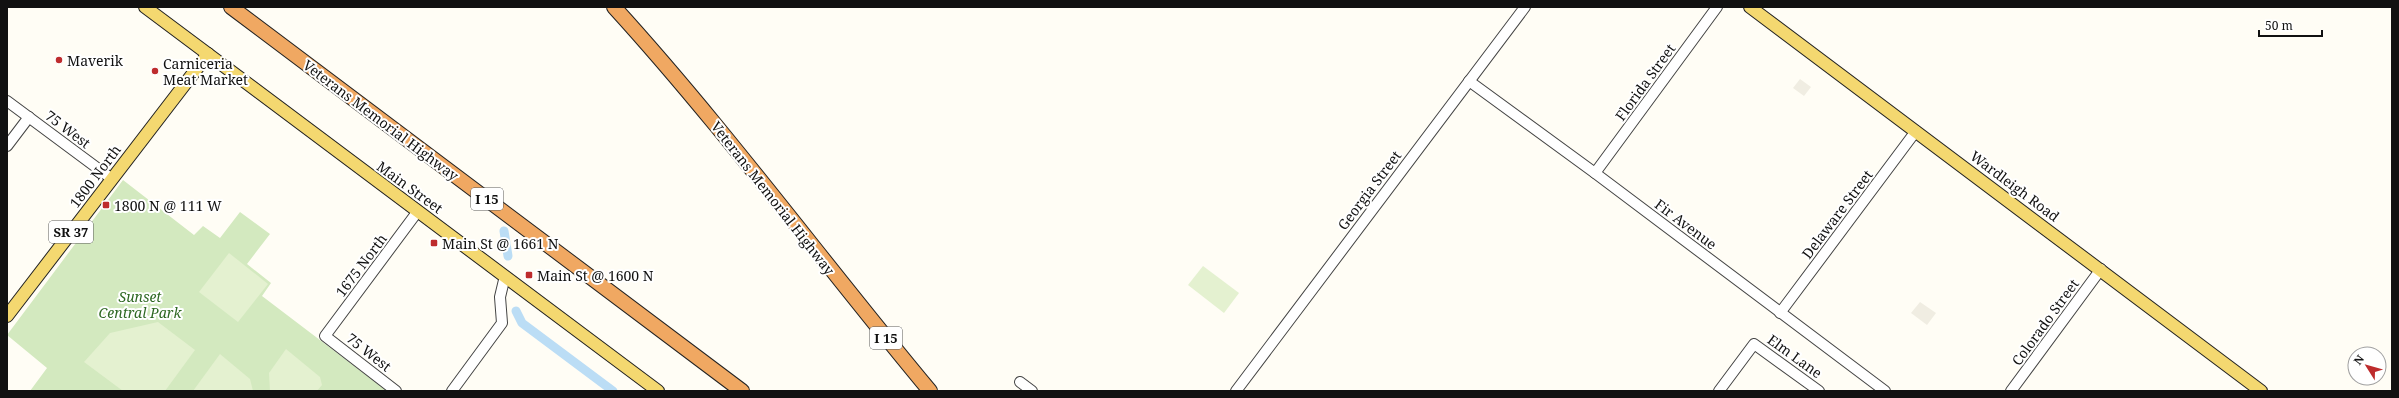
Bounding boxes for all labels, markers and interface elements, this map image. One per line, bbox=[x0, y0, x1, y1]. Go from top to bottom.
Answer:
scale bar bbox=[2259, 12, 2322, 38]
text: 50 m bbox=[2265, 17, 2293, 34]
street label: Florida Street bbox=[1611, 40, 1679, 124]
place label: Maverik bbox=[67, 51, 124, 70]
place label: Carniceria Meat Market bbox=[163, 54, 248, 89]
marker: Maverik bbox=[54, 55, 64, 65]
street label: Veterans Memorial Highway bbox=[299, 55, 463, 185]
marker: Carniceria Meat Market bbox=[150, 66, 160, 76]
street label: 75 West bbox=[42, 106, 94, 152]
street label: Veterans Memorial Highway bbox=[707, 117, 839, 279]
street label: 1800 North bbox=[65, 141, 125, 211]
street label: Georgia Street bbox=[1333, 146, 1405, 234]
street label: Wardleigh Road bbox=[1967, 146, 2064, 226]
street label: Main Street bbox=[373, 157, 447, 217]
street label: Delaware Street bbox=[1797, 166, 1877, 262]
road number: I 15 bbox=[471, 188, 503, 210]
street label: Fir Avenue bbox=[1651, 194, 1721, 254]
place label: 1800 N @ 111 W bbox=[114, 196, 222, 215]
marker: 1800 N @ 111 W bbox=[101, 200, 111, 210]
road number: SR 37 bbox=[49, 221, 93, 243]
street label: 1675 North bbox=[331, 230, 391, 300]
place label: Main St @ 1661 N bbox=[442, 234, 559, 253]
marker: Main St @ 1661 N bbox=[429, 238, 439, 248]
place label: Main St @ 1600 N bbox=[537, 266, 654, 285]
marker: Main St @ 1600 N bbox=[524, 270, 534, 280]
street label: Colorado Street bbox=[2007, 275, 2083, 369]
park label: Sunset Central Park bbox=[99, 287, 182, 322]
road number: I 15 bbox=[870, 327, 902, 349]
street label: 75 West bbox=[343, 329, 395, 375]
street label: Elm Lane bbox=[1764, 330, 1826, 382]
north arrow bbox=[2347, 346, 2387, 386]
text: N bbox=[2350, 351, 2367, 368]

